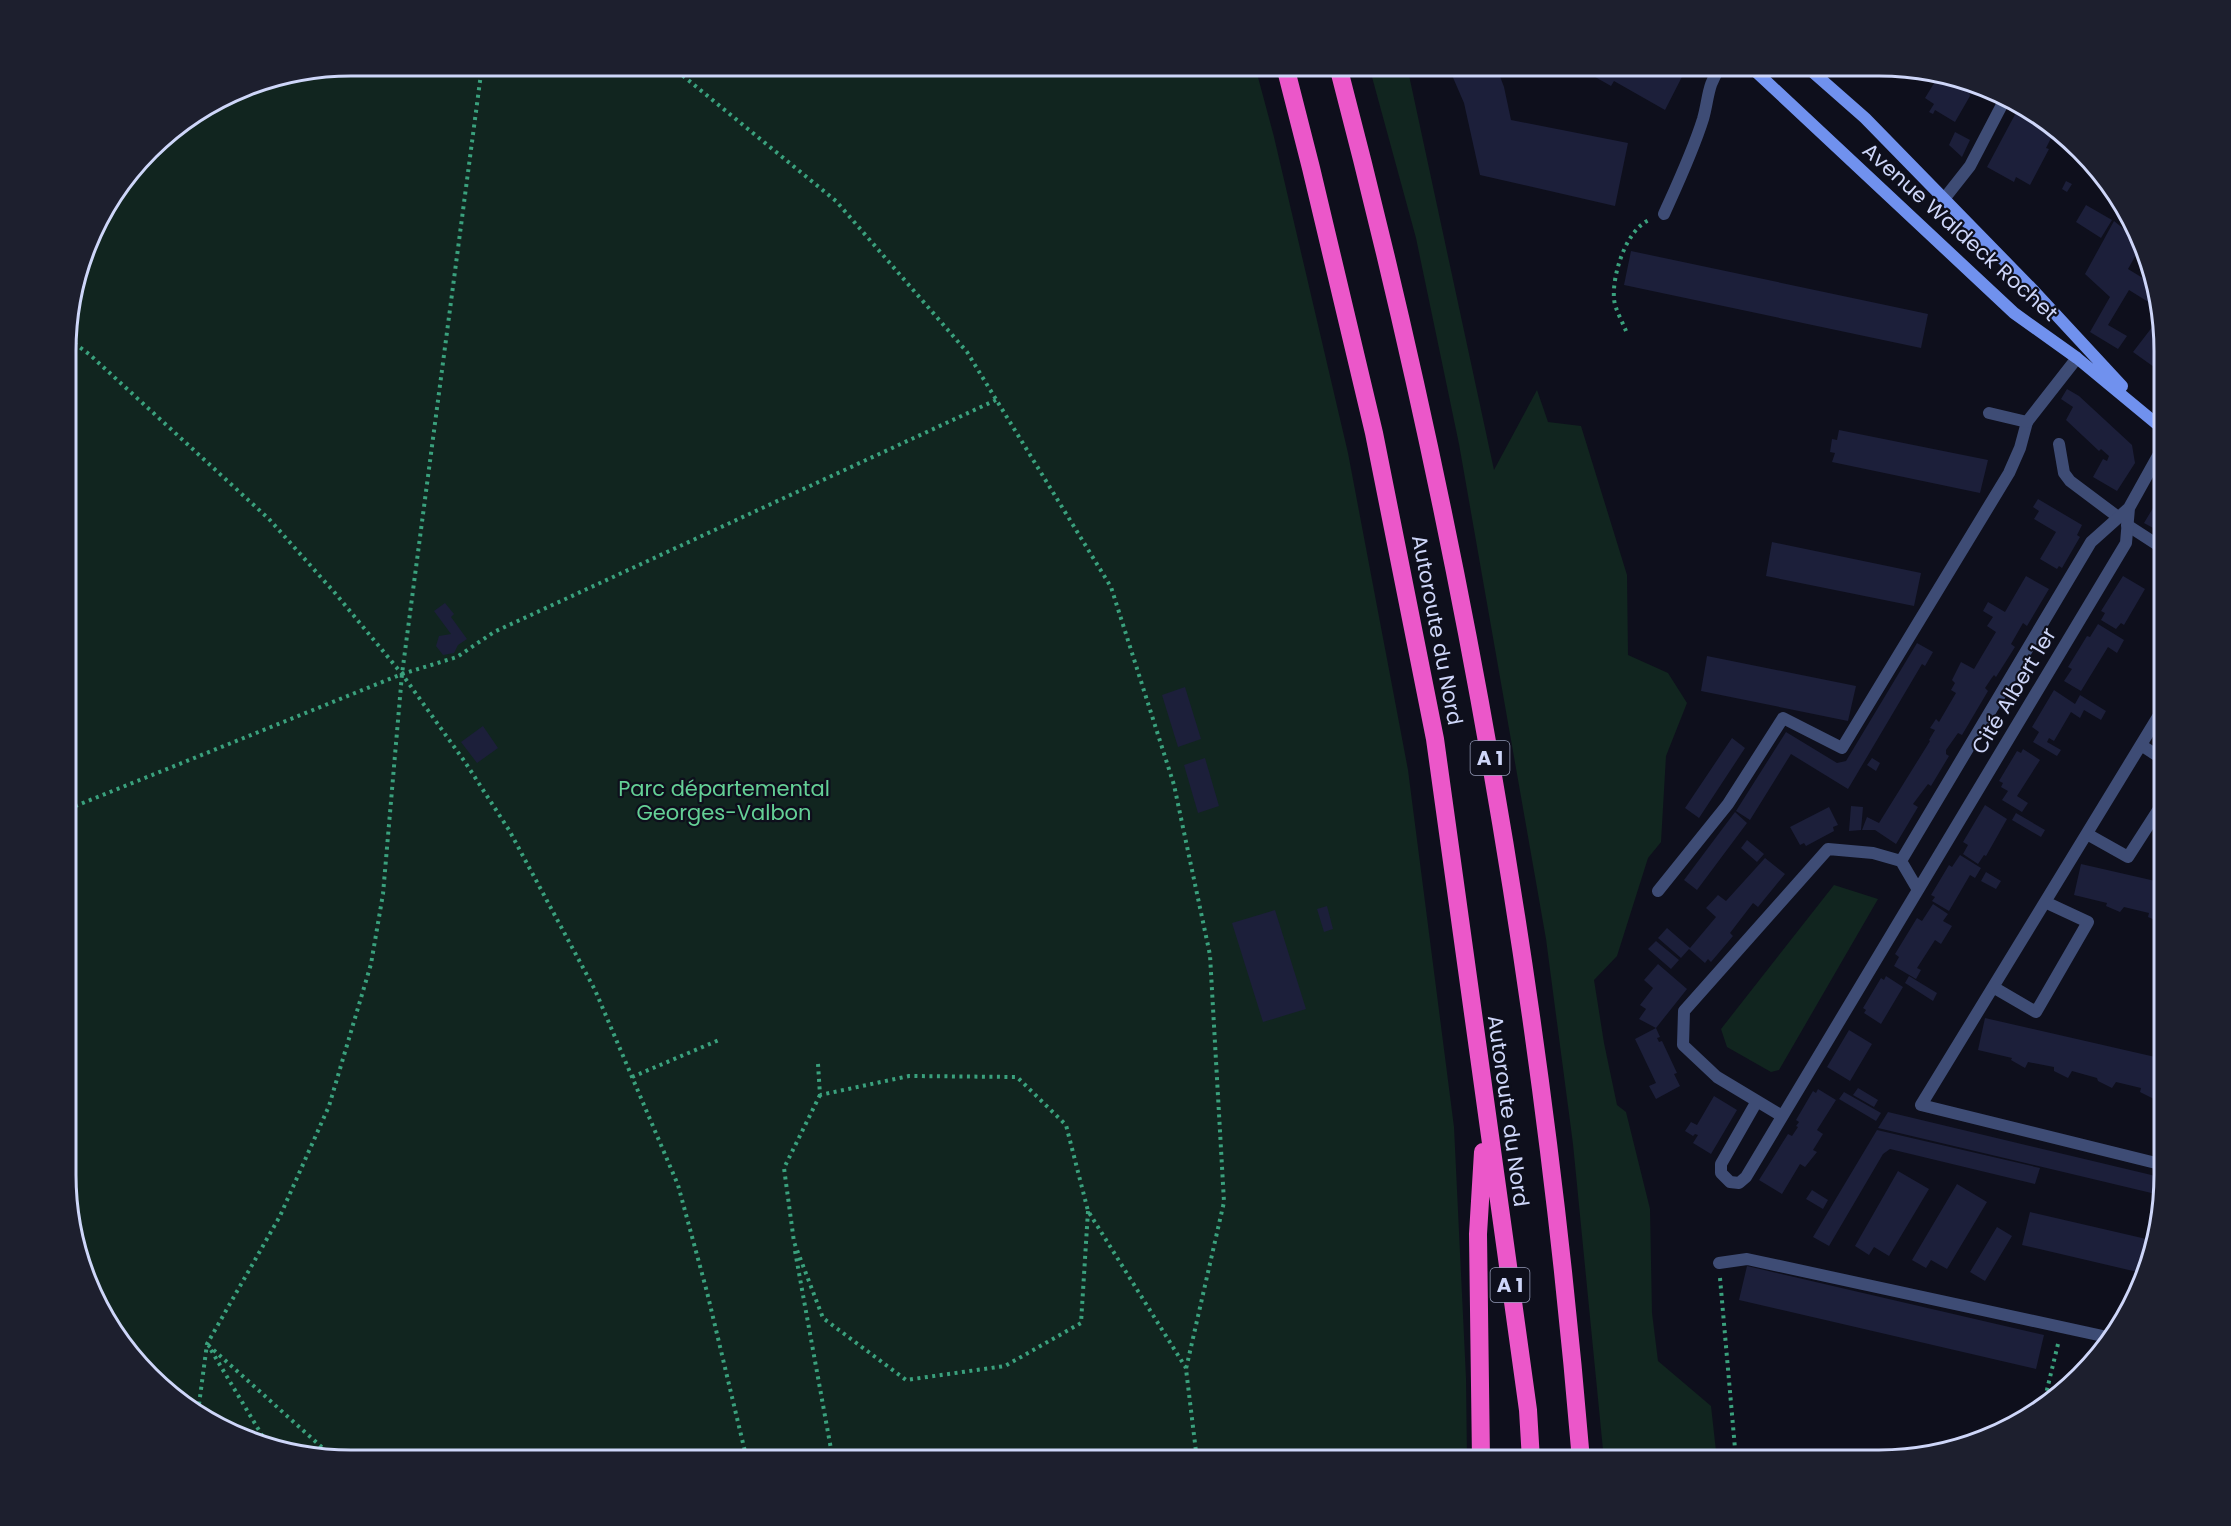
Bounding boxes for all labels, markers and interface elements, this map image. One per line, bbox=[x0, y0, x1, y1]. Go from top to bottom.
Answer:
street label: Avenue Waldeck Rochet bbox=[1856, 136, 2064, 327]
street label: Autoroute du Nord bbox=[1405, 532, 1470, 727]
street label: Cité Albert 1er bbox=[1964, 622, 2063, 759]
road number: A 1 bbox=[1470, 741, 1510, 775]
park label: Parc départemental Georges-Valbon bbox=[618, 774, 830, 827]
street label: Autoroute du Nord bbox=[1481, 1013, 1536, 1209]
road number: A 1 bbox=[1490, 1268, 1530, 1302]

